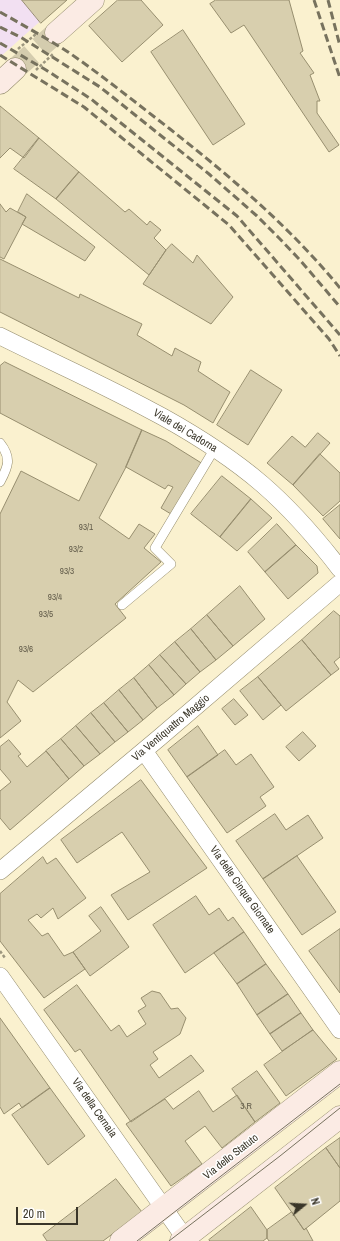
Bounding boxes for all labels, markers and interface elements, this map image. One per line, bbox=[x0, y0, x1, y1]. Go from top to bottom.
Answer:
street label: Viale dei Cadorna bbox=[151, 407, 219, 455]
house number: 93/1 bbox=[79, 523, 93, 533]
house number: 93/2 bbox=[69, 545, 83, 555]
house number: 93/3 bbox=[60, 567, 74, 577]
house number: 93/4 bbox=[48, 593, 62, 603]
house number: 93/5 bbox=[39, 610, 53, 620]
house number: 93/6 bbox=[19, 645, 33, 655]
street label: Via Ventiquattro Maggio bbox=[130, 692, 212, 764]
street label: Via delle Cinque Giornate bbox=[207, 844, 277, 936]
street label: Via della Cernaia bbox=[69, 1076, 119, 1140]
house number: 3 R bbox=[240, 1102, 252, 1112]
street label: Via dello Statuto bbox=[201, 1131, 261, 1183]
north arrow bbox=[284, 1185, 324, 1225]
text: N bbox=[308, 1196, 323, 1207]
scale bar bbox=[18, 1199, 80, 1225]
text: 20 m bbox=[23, 1206, 45, 1222]

